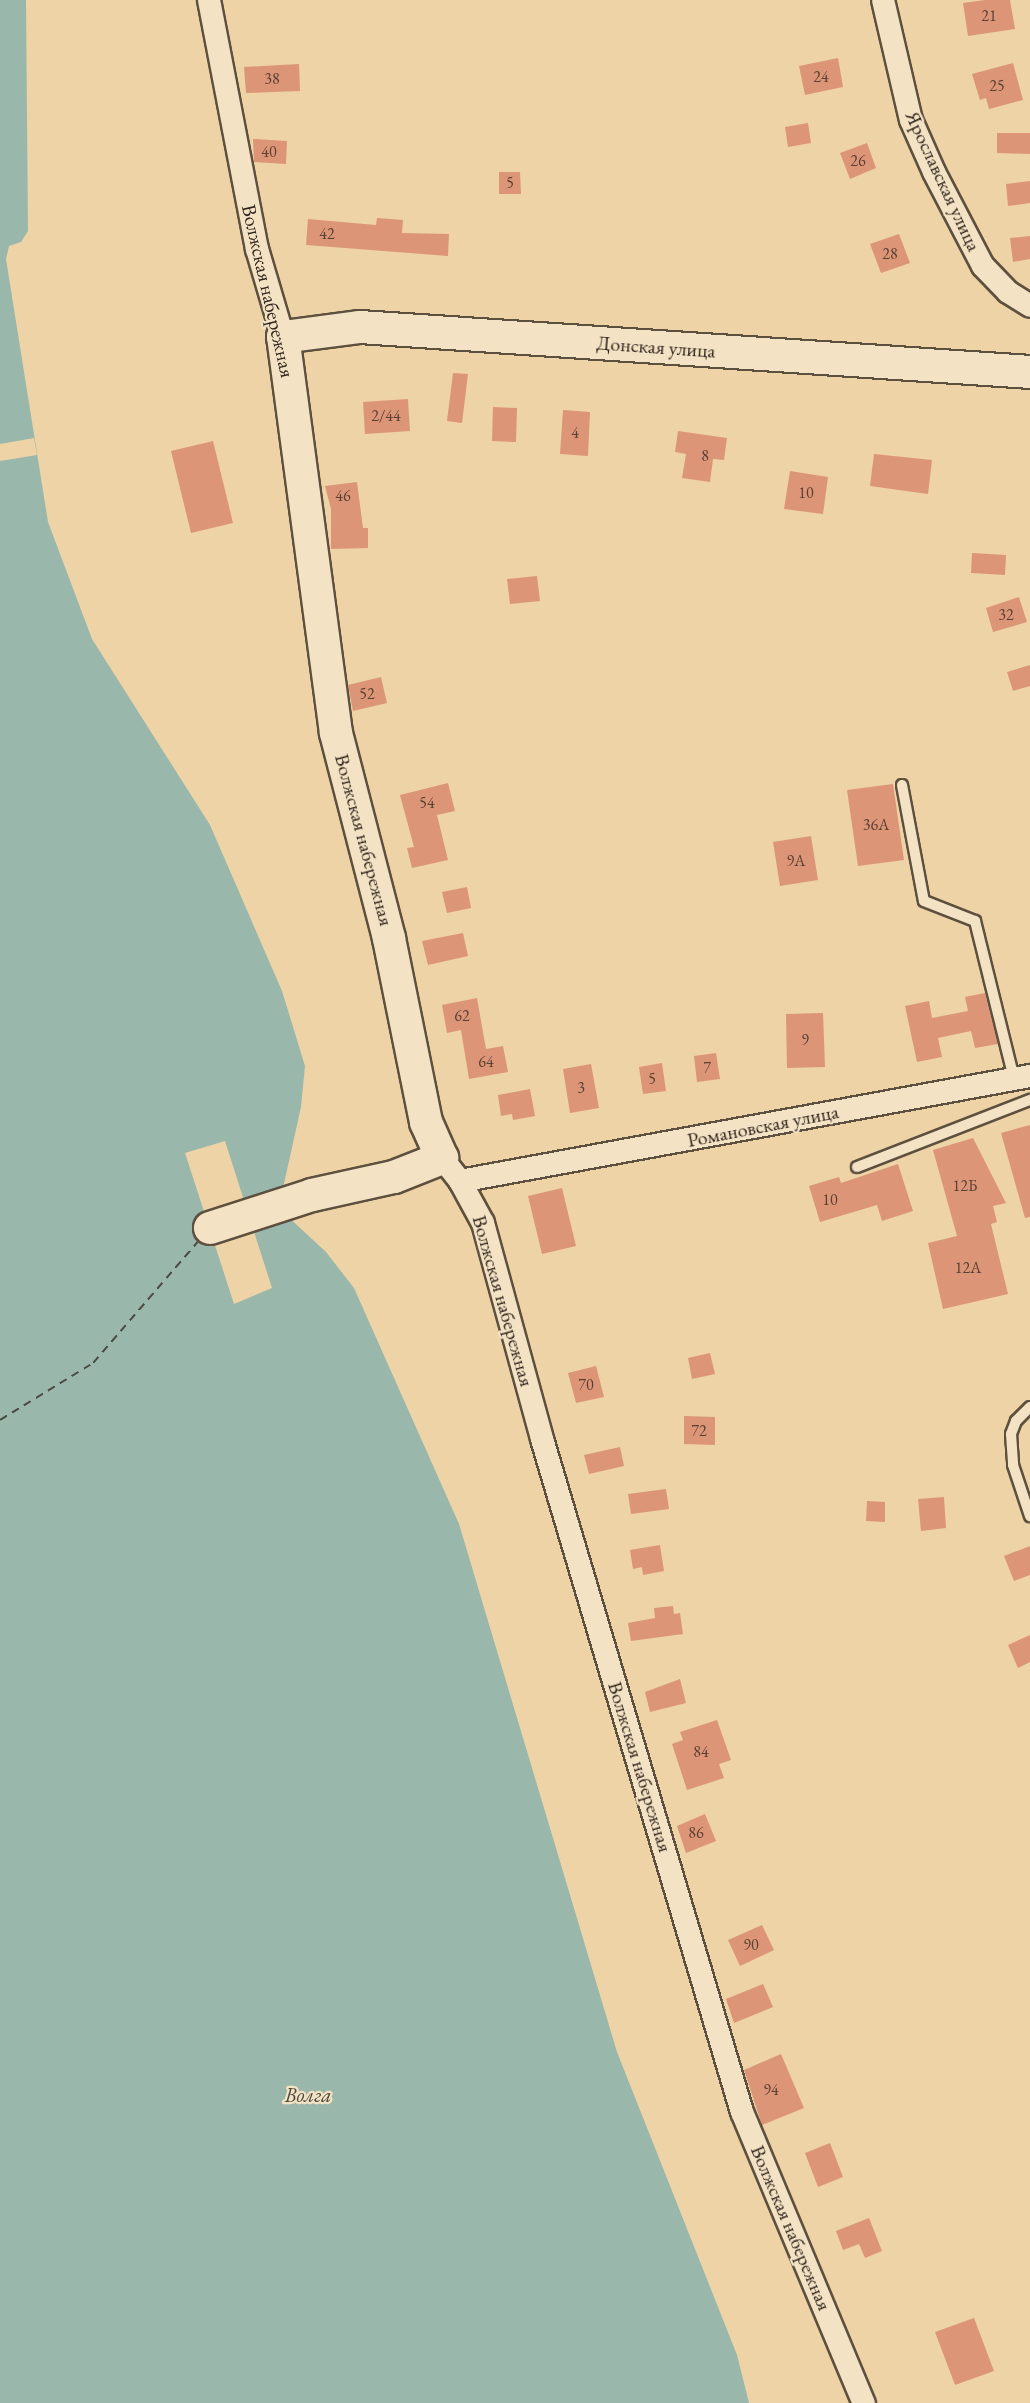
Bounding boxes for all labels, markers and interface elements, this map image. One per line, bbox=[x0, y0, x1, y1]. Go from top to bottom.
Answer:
house number: 21 bbox=[981, 6, 997, 26]
house number: 24 bbox=[813, 67, 829, 87]
house number: 38 bbox=[264, 69, 280, 89]
house number: 25 bbox=[989, 76, 1005, 96]
street label: Ярославская улица bbox=[900, 107, 986, 255]
house number: 40 bbox=[261, 142, 277, 162]
house number: 26 bbox=[850, 151, 866, 171]
house number: 5 bbox=[506, 173, 514, 193]
street label: Волжская набережная bbox=[236, 202, 300, 380]
house number: 42 bbox=[319, 224, 335, 244]
house number: 28 bbox=[882, 244, 898, 264]
street label: Донская улица bbox=[596, 331, 716, 363]
house number: 2/44 bbox=[371, 406, 401, 426]
house number: 4 bbox=[571, 423, 579, 443]
house number: 8 bbox=[701, 446, 709, 466]
house number: 10 bbox=[798, 483, 814, 503]
house number: 46 bbox=[335, 486, 351, 506]
house number: 32 bbox=[998, 605, 1014, 625]
house number: 52 bbox=[359, 684, 375, 704]
street label: Волжская набережная bbox=[330, 751, 398, 929]
house number: 54 bbox=[419, 793, 435, 813]
house number: 36А bbox=[863, 815, 889, 835]
house number: 9А bbox=[787, 851, 805, 871]
house number: 62 bbox=[454, 1006, 470, 1026]
house number: 9 bbox=[801, 1030, 809, 1050]
house number: 64 bbox=[478, 1052, 494, 1072]
house number: 7 bbox=[703, 1058, 711, 1078]
house number: 5 bbox=[648, 1069, 656, 1089]
house number: 3 bbox=[577, 1078, 585, 1098]
street label: Романовская улица bbox=[685, 1100, 841, 1152]
house number: 12Б bbox=[953, 1176, 977, 1196]
house number: 10 bbox=[822, 1190, 838, 1210]
street label: Волжская набережная bbox=[467, 1213, 539, 1389]
house number: 12А bbox=[955, 1258, 981, 1278]
house number: 70 bbox=[578, 1375, 594, 1395]
house number: 72 bbox=[691, 1421, 707, 1441]
street label: Волжская набережная bbox=[603, 1679, 677, 1855]
house number: 84 bbox=[693, 1742, 709, 1762]
house number: 86 bbox=[688, 1823, 704, 1843]
house number: 90 bbox=[743, 1935, 759, 1955]
house number: 94 bbox=[763, 2080, 779, 2100]
water label: Волга bbox=[285, 2082, 331, 2108]
street label: Волжская набережная bbox=[745, 2142, 837, 2314]

